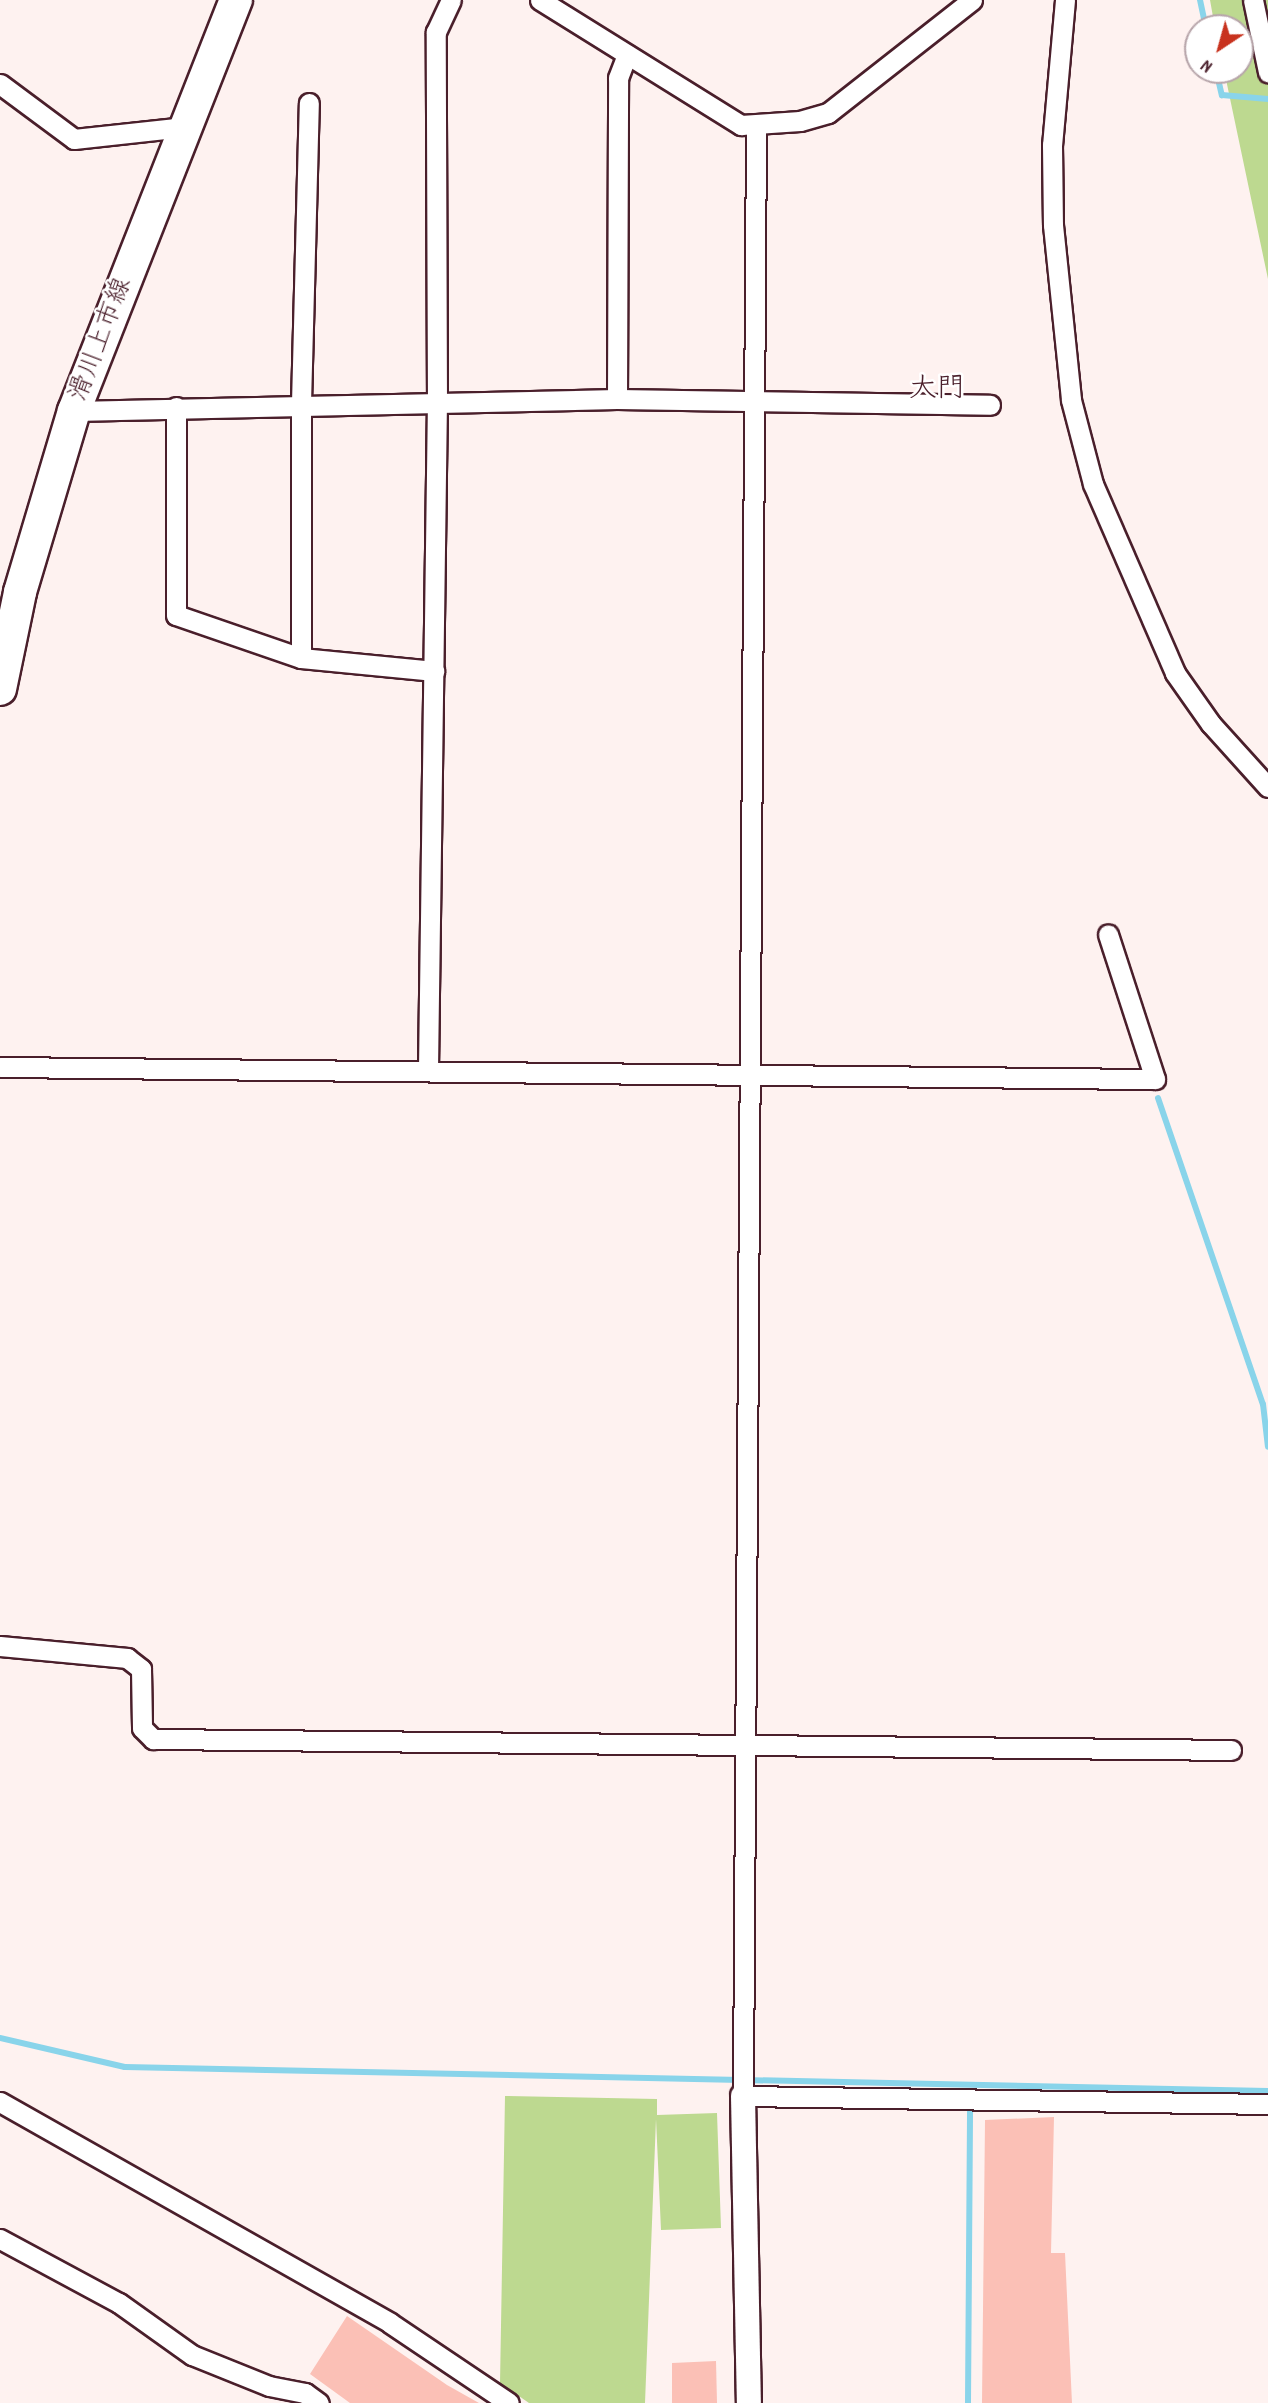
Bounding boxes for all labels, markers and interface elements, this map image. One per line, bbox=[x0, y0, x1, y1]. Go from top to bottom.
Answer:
north arrow bbox=[1184, 14, 1254, 84]
text: N bbox=[1196, 51, 1219, 78]
street label: 滑川上市線 bbox=[64, 274, 140, 406]
district label: 大門 bbox=[909, 374, 965, 408]

